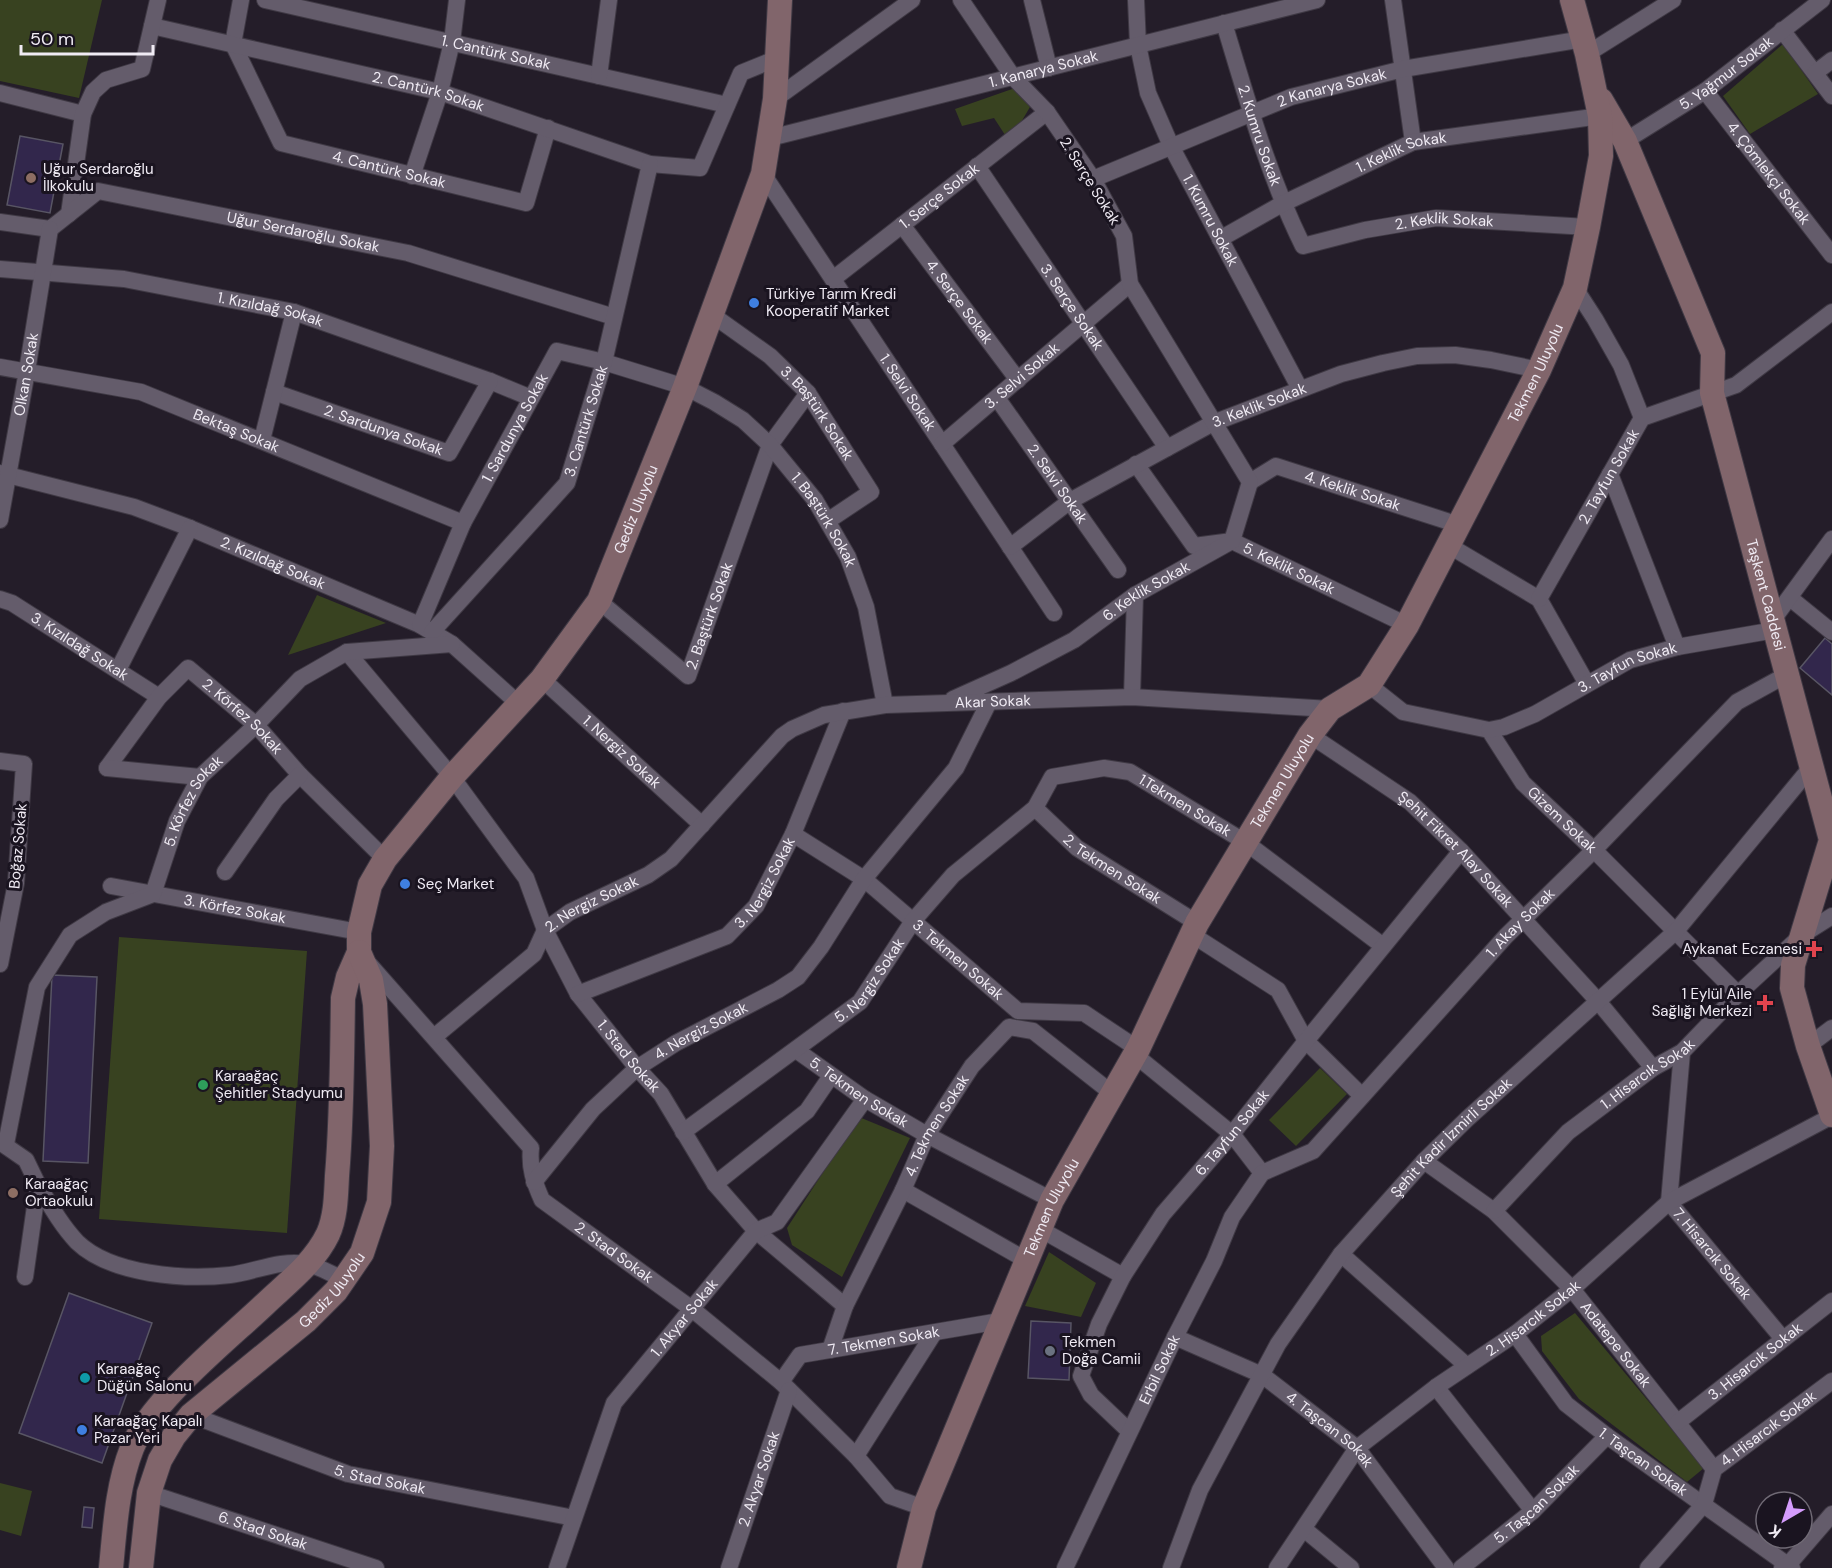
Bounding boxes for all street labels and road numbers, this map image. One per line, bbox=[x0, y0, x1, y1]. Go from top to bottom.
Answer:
street label: 1. Cantürk Sokak bbox=[439, 30, 553, 75]
street label: 5. Yağmur Sokak bbox=[1675, 31, 1778, 115]
street label: 1. Kanarya Sokak bbox=[987, 46, 1100, 92]
street label: 2 Kanarya Sokak bbox=[1274, 63, 1389, 112]
street label: 2. Cantürk Sokak bbox=[370, 67, 488, 117]
street label: 2. Kumru Sokak bbox=[1233, 83, 1286, 189]
street label: 4. Çömlekçi Sokak bbox=[1722, 118, 1815, 229]
street label: 1. Keklik Sokak bbox=[1353, 127, 1448, 177]
street label: 2. Serçe Sokak bbox=[1055, 133, 1125, 229]
street label: 4. Cantürk Sokak bbox=[330, 146, 448, 193]
street label: 1. Serçe Sokak bbox=[895, 158, 984, 233]
street label: 1. Kumru Sokak bbox=[1178, 171, 1243, 270]
street label: Uğur Serdaroğlu Sokak bbox=[225, 207, 382, 257]
street label: 2. Keklik Sokak bbox=[1393, 208, 1495, 235]
street label: 4. Serçe Sokak bbox=[921, 256, 998, 348]
street label: 3. Serçe Sokak bbox=[1036, 260, 1109, 355]
street label: 1. Kızıldağ Sokak bbox=[216, 287, 327, 332]
street label: Tekmen Uluyolu bbox=[1503, 321, 1568, 426]
street label: Olkan Sokak bbox=[9, 331, 43, 418]
street label: 3. Selvi Sokak bbox=[980, 338, 1064, 414]
street label: 1. Selvi Sokak bbox=[875, 350, 941, 435]
street label: 3. Cantürk Sokak bbox=[559, 362, 613, 479]
street label: 3. Baştürk Sokak bbox=[776, 362, 859, 464]
street label: 1. Sardunya Sokak bbox=[477, 370, 553, 486]
street label: 3. Keklik Sokak bbox=[1209, 378, 1310, 432]
street label: 2. Sardunya Sokak bbox=[321, 400, 446, 460]
street label: Bektaş Sokak bbox=[190, 404, 283, 457]
street label: 2. Tayfun Sokak bbox=[1574, 425, 1644, 528]
street label: 2. Selvi Sokak bbox=[1023, 440, 1092, 528]
street label: Gediz Uluyolu bbox=[609, 462, 663, 557]
street label: 4. Keklik Sokak bbox=[1302, 466, 1404, 516]
street label: 1. Baştürk Sokak bbox=[787, 468, 861, 570]
street label: 2. Kızıldağ Sokak bbox=[217, 532, 329, 594]
street label: Taşkent Caddesi bbox=[1741, 537, 1790, 653]
street label: 5. Keklik Sokak bbox=[1240, 538, 1339, 599]
street label: 6. Keklik Sokak bbox=[1098, 556, 1194, 626]
street label: 2. Baştürk Sokak bbox=[681, 559, 738, 672]
street label: 3. Kızıldağ Sokak bbox=[27, 608, 133, 685]
street label: 3. Tayfun Sokak bbox=[1574, 637, 1679, 698]
street label: 2. Körfez Sokak bbox=[198, 674, 288, 759]
street label: Akar Sokak bbox=[954, 690, 1032, 713]
street label: 1. Nergiz Sokak bbox=[578, 711, 666, 793]
street label: Tekmen Uluyolu bbox=[1246, 730, 1319, 832]
street label: 5. Körfez Sokak bbox=[159, 750, 228, 849]
street label: 1.Tekmen Sokak bbox=[1135, 770, 1235, 842]
street label: Gizem Sokak bbox=[1523, 782, 1602, 858]
street label: Şehit Fikret Alay Sokak bbox=[1394, 787, 1518, 912]
street label: Boğaz Sokak bbox=[4, 802, 32, 890]
street label: 2. Tekmen Sokak bbox=[1058, 830, 1166, 909]
street label: 3. Nergiz Sokak bbox=[730, 833, 800, 933]
street label: 2. Nergiz Sokak bbox=[541, 871, 642, 937]
street label: 1. Akay Sokak bbox=[1481, 883, 1560, 962]
street label: 3. Körfez Sokak bbox=[182, 890, 288, 928]
street label: 3. Tekmen Sokak bbox=[908, 915, 1008, 1005]
street label: 5. Nergiz Sokak bbox=[830, 934, 909, 1028]
street label: 4. Nergiz Sokak bbox=[650, 997, 752, 1065]
street label: 1. Stad Sokak bbox=[593, 1016, 665, 1097]
street label: 1. Hisarcık Sokak bbox=[1597, 1034, 1700, 1114]
street label: 5. Tekmen Sokak bbox=[805, 1053, 913, 1132]
street label: 4. Tekmen Sokak bbox=[900, 1070, 974, 1180]
street label: Şehit Kadir İzmirli Sokak bbox=[1386, 1073, 1517, 1202]
street label: 6. Tayfun Sokak bbox=[1190, 1085, 1274, 1180]
street label: Tekmen Uluyolu bbox=[1019, 1155, 1084, 1261]
street label: 7. Hisarcık Sokak bbox=[1668, 1204, 1756, 1304]
street label: 2. Stad Sokak bbox=[571, 1217, 658, 1288]
street label: Gediz Uluyolu bbox=[295, 1248, 370, 1333]
street label: 1. Akyar Sokak bbox=[646, 1274, 723, 1361]
street label: 2. Hisarcık Sokak bbox=[1482, 1276, 1585, 1361]
street label: Adatepe Sokak bbox=[1576, 1297, 1656, 1392]
street label: 3. Hisarcık Sokak bbox=[1704, 1318, 1807, 1405]
street label: 7. Tekmen Sokak bbox=[827, 1321, 941, 1360]
street label: Erbil Sokak bbox=[1134, 1331, 1185, 1408]
street label: 4. Hisarcık Sokak bbox=[1716, 1386, 1821, 1471]
street label: 4. Taşcan Sokak bbox=[1282, 1387, 1378, 1472]
street label: 1. Taşcan Sokak bbox=[1594, 1423, 1692, 1501]
street label: 2. Akyar Sokak bbox=[734, 1428, 785, 1529]
street label: 5. Stad Sokak bbox=[331, 1460, 428, 1499]
street label: 5. Taşcan Sokak bbox=[1490, 1460, 1584, 1548]
street label: 6. Stad Sokak bbox=[216, 1507, 311, 1555]

